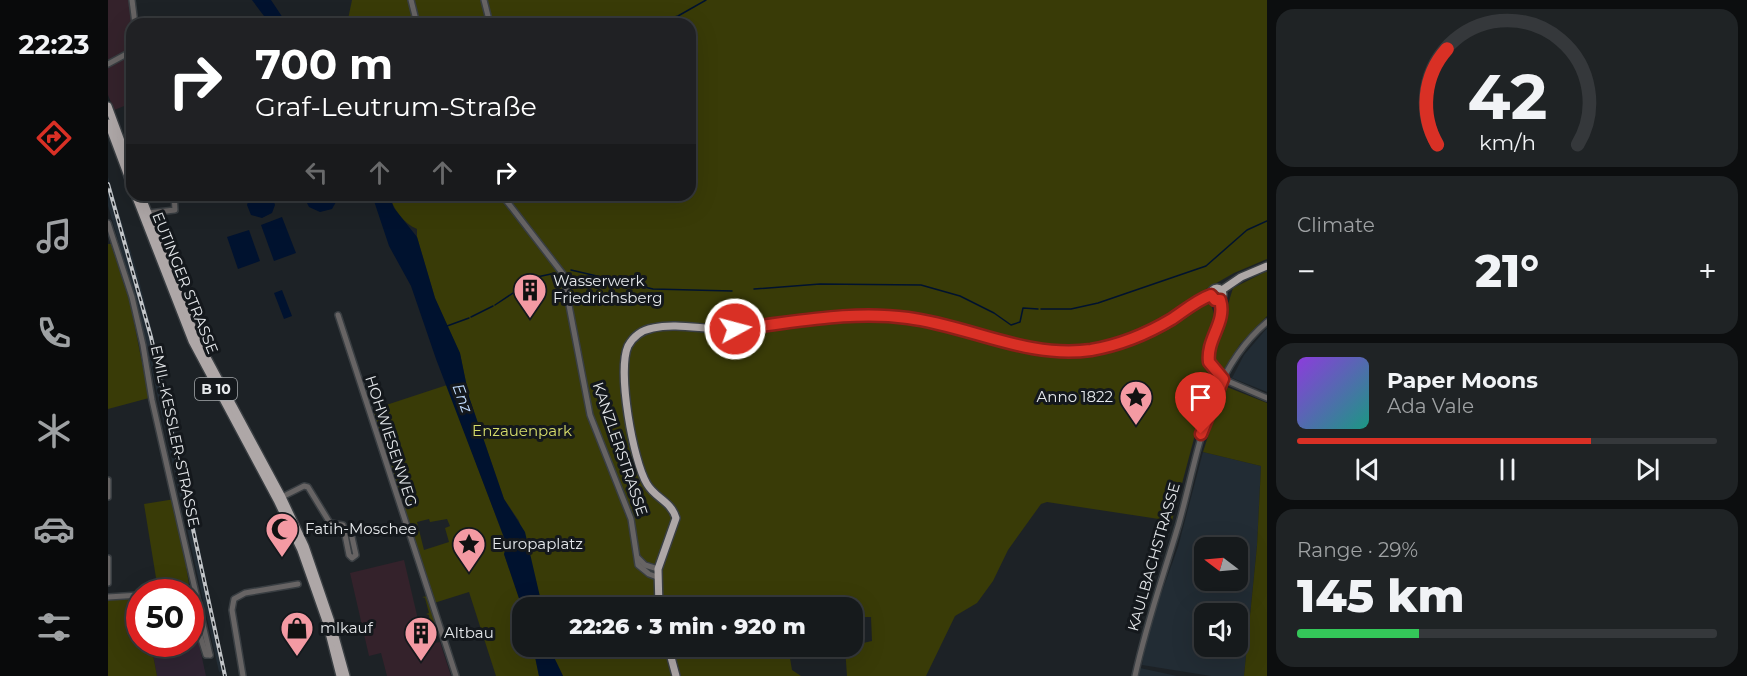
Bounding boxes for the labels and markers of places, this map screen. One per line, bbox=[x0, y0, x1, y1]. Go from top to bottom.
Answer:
place label: Wasserwerk Friedrichsberg bbox=[553, 271, 663, 307]
building icon: Wasserwerk Friedrichsberg bbox=[512, 272, 548, 319]
pin bbox=[1175, 372, 1226, 434]
place icon: Anno 1822 bbox=[1118, 379, 1154, 426]
place label: Anno 1822 bbox=[1037, 387, 1113, 406]
mosque icon: Fatih-Moschee bbox=[264, 511, 300, 558]
place label: Fatih-Moschee bbox=[305, 519, 417, 538]
place icon: Europaplatz bbox=[451, 526, 487, 573]
place label: Europaplatz bbox=[492, 534, 583, 553]
shop icon: mlkauf bbox=[279, 610, 315, 657]
building icon: Altbau bbox=[403, 615, 439, 662]
place label: mlkauf bbox=[320, 618, 374, 637]
place label: Altbau bbox=[444, 623, 494, 642]

